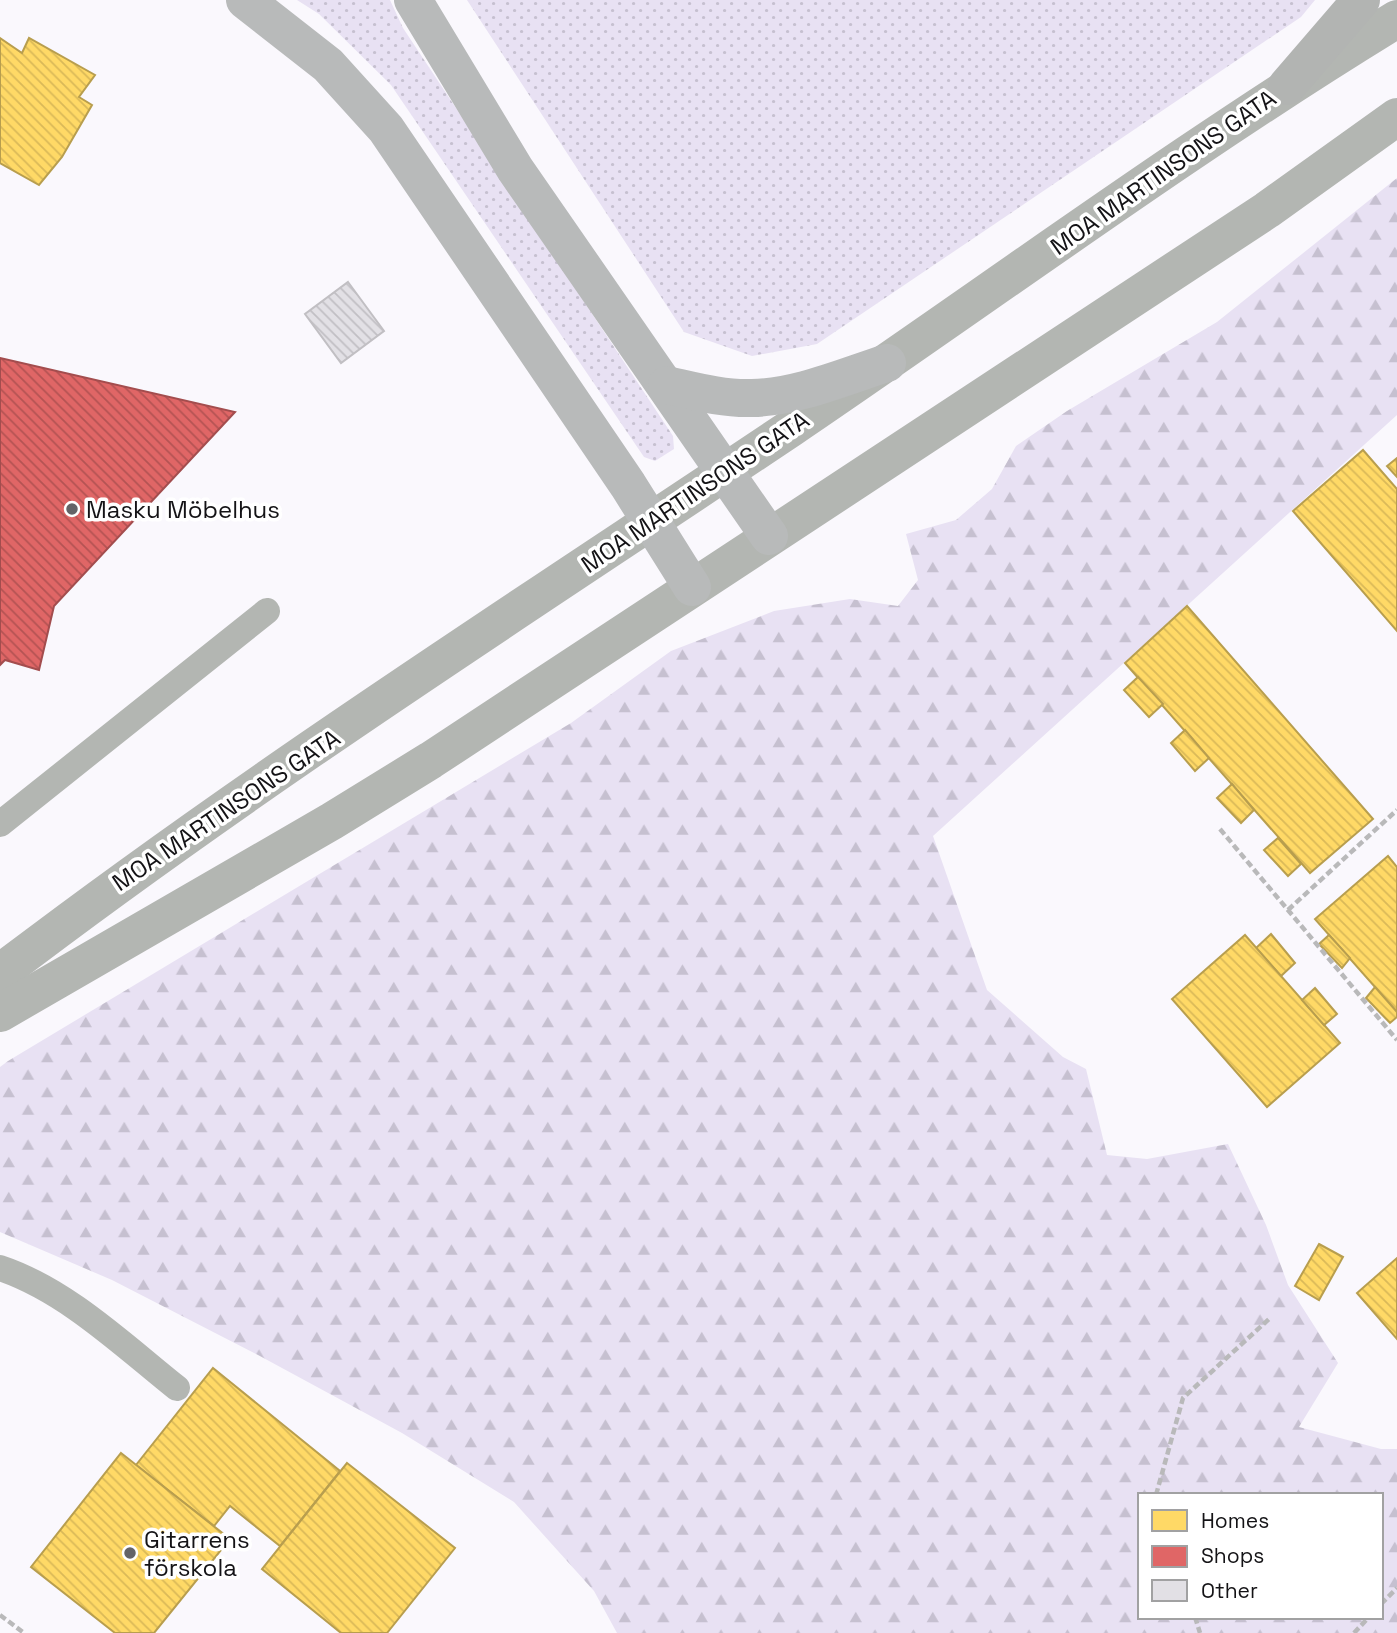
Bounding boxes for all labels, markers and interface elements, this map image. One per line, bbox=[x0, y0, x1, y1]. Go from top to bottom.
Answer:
street label: MOA MARTINSONS GATA bbox=[1044, 82, 1282, 262]
street label: MOA MARTINSONS GATA bbox=[575, 404, 815, 580]
place label: Masku Möbelhus bbox=[86, 494, 280, 525]
marker: Masku Möbelhus bbox=[64, 501, 80, 517]
street label: MOA MARTINSONS GATA bbox=[106, 722, 346, 898]
legend bbox=[1138, 1493, 1383, 1619]
text: Homes bbox=[1201, 1507, 1269, 1534]
place label: Gitarrens förskola bbox=[144, 1524, 250, 1583]
text: Shops bbox=[1201, 1542, 1264, 1569]
marker: Gitarrens förskola bbox=[122, 1545, 138, 1561]
text: Other bbox=[1201, 1577, 1258, 1604]

